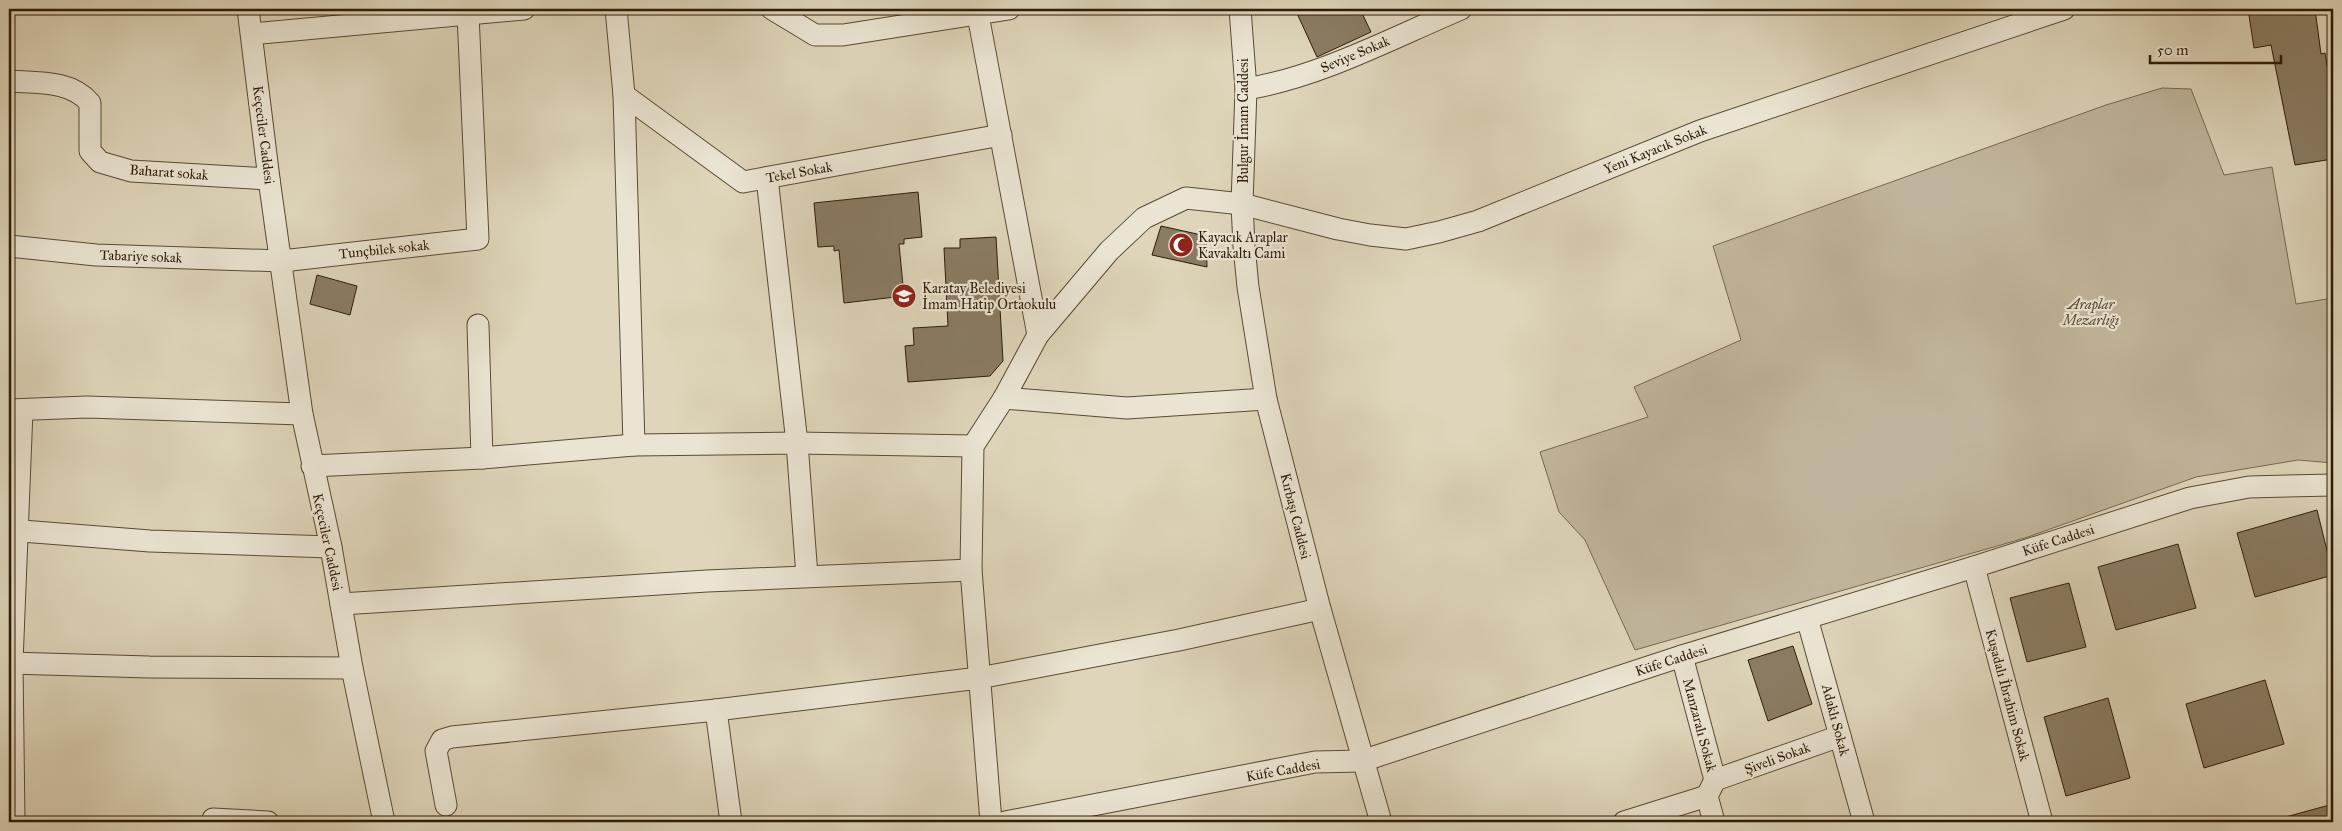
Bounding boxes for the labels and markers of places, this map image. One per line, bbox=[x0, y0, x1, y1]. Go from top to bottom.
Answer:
place label: Kayacık Araplar Kavakaltı Cami bbox=[1198, 229, 1289, 262]
mosque icon: Kayacık Araplar Kavakaltı Cami bbox=[1168, 232, 1194, 258]
place label: Karatay Belediyesi İmam Hatip Ortaokulu bbox=[922, 280, 1057, 313]
school or university icon: Karatay Belediyesi İmam Hatip Ortaokulu bbox=[891, 283, 917, 309]

